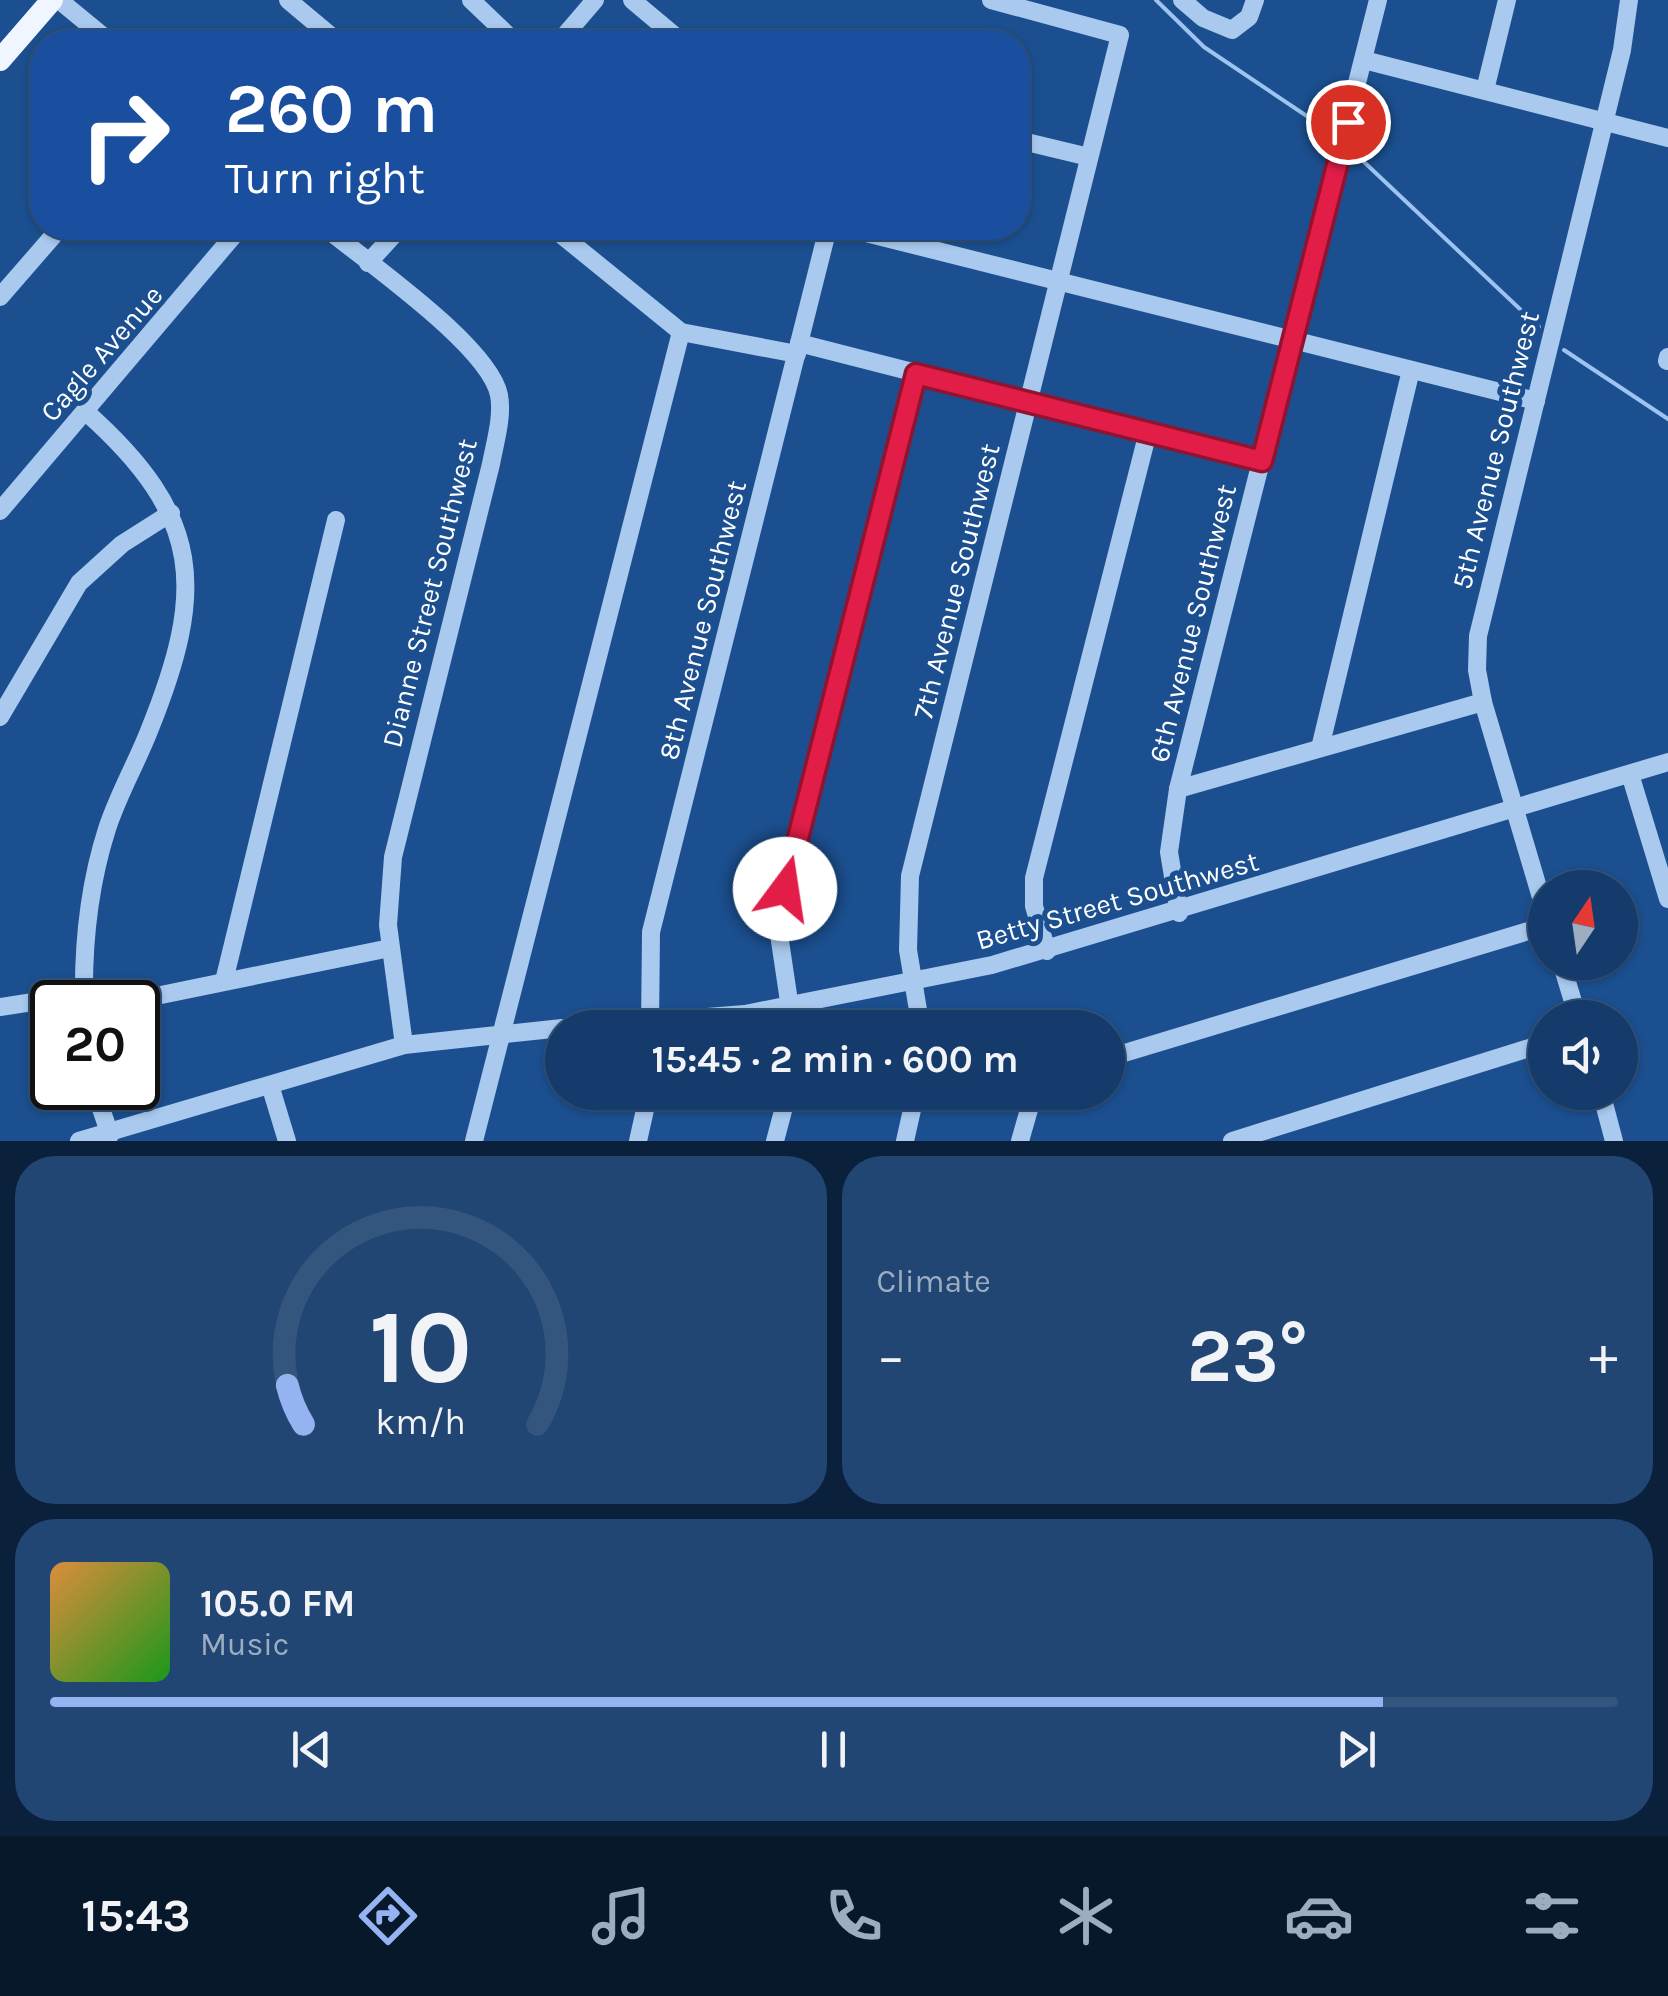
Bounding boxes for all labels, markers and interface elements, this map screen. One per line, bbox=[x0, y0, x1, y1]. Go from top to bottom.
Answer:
text: 260 m bbox=[225, 68, 438, 150]
icon: right bbox=[60, 70, 190, 200]
pin bbox=[1306, 80, 1391, 165]
icon: arrive bbox=[1321, 95, 1376, 150]
text: Turn right bbox=[225, 152, 425, 204]
street label: Cagle Avenue bbox=[33, 279, 169, 428]
street label: 5th Avenue Southwest bbox=[1445, 308, 1546, 592]
street label: Dianne Street Southwest bbox=[375, 435, 484, 751]
street label: 7th Avenue Southwest bbox=[906, 440, 1007, 722]
street label: 8th Avenue Southwest bbox=[652, 477, 753, 763]
street label: 6th Avenue Southwest bbox=[1142, 481, 1243, 766]
position arrow bbox=[733, 837, 837, 941]
street label: Betty Street Southwest bbox=[972, 844, 1262, 957]
north arrow bbox=[1528, 870, 1638, 980]
map controls bbox=[1528, 870, 1638, 1110]
speed limit sign: 20 bbox=[30, 980, 160, 1110]
button: sound bbox=[1528, 1000, 1638, 1110]
text: 15:45 · 2 min · 600 m bbox=[651, 1037, 1019, 1082]
text: Climate bbox=[877, 1263, 991, 1300]
text: 10 bbox=[369, 1287, 472, 1408]
text: 23° bbox=[1187, 1312, 1308, 1400]
text: − bbox=[877, 1324, 905, 1388]
text: + bbox=[1589, 1324, 1618, 1388]
text: km/h bbox=[375, 1401, 466, 1443]
text: 105.0 FM bbox=[200, 1581, 356, 1626]
text: Music bbox=[200, 1626, 289, 1663]
icon: previous bbox=[284, 1722, 339, 1777]
icon: pause bbox=[806, 1722, 861, 1777]
icon: next bbox=[1329, 1722, 1384, 1777]
icon: directions bbox=[353, 1881, 423, 1951]
icon: music bbox=[586, 1881, 656, 1951]
icon: phone bbox=[819, 1881, 889, 1951]
icon: climate bbox=[1051, 1881, 1121, 1951]
icon: car bbox=[1284, 1881, 1354, 1951]
icon: filters bbox=[1517, 1881, 1587, 1951]
text: 15:43 bbox=[81, 1890, 190, 1942]

